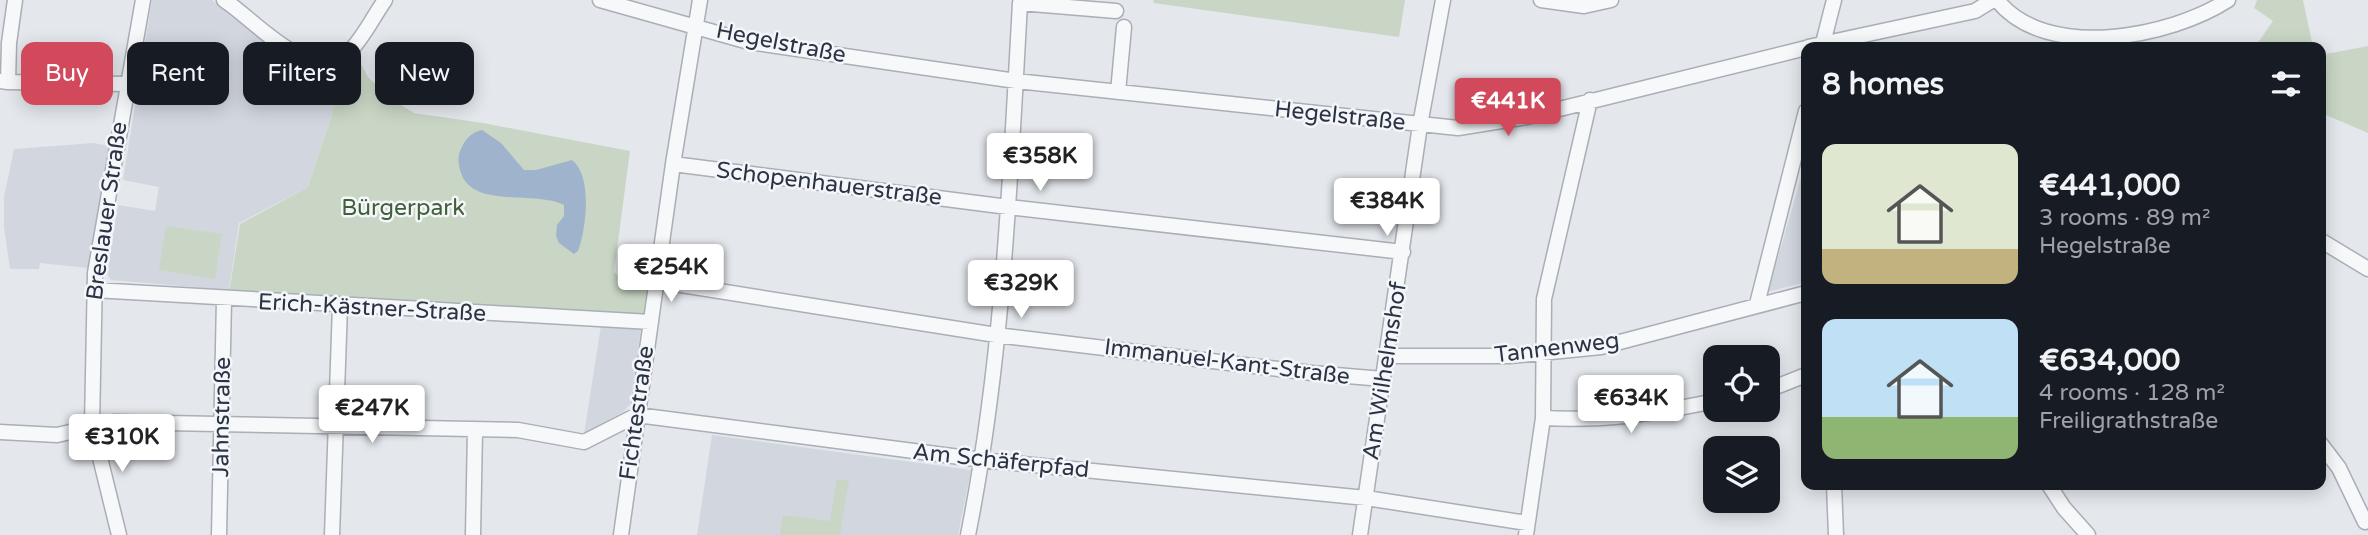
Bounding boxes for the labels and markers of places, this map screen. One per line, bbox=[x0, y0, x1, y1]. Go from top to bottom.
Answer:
pin: €441K bbox=[1459, 78, 1557, 138]
pin: €358K bbox=[991, 134, 1089, 193]
pin: €384K bbox=[1338, 178, 1436, 238]
pin: €254K bbox=[622, 244, 720, 304]
pin: €329K bbox=[972, 260, 1070, 320]
pin: €634K bbox=[1582, 376, 1680, 435]
pin: €247K bbox=[323, 386, 421, 445]
pin: €310K bbox=[73, 414, 171, 474]

